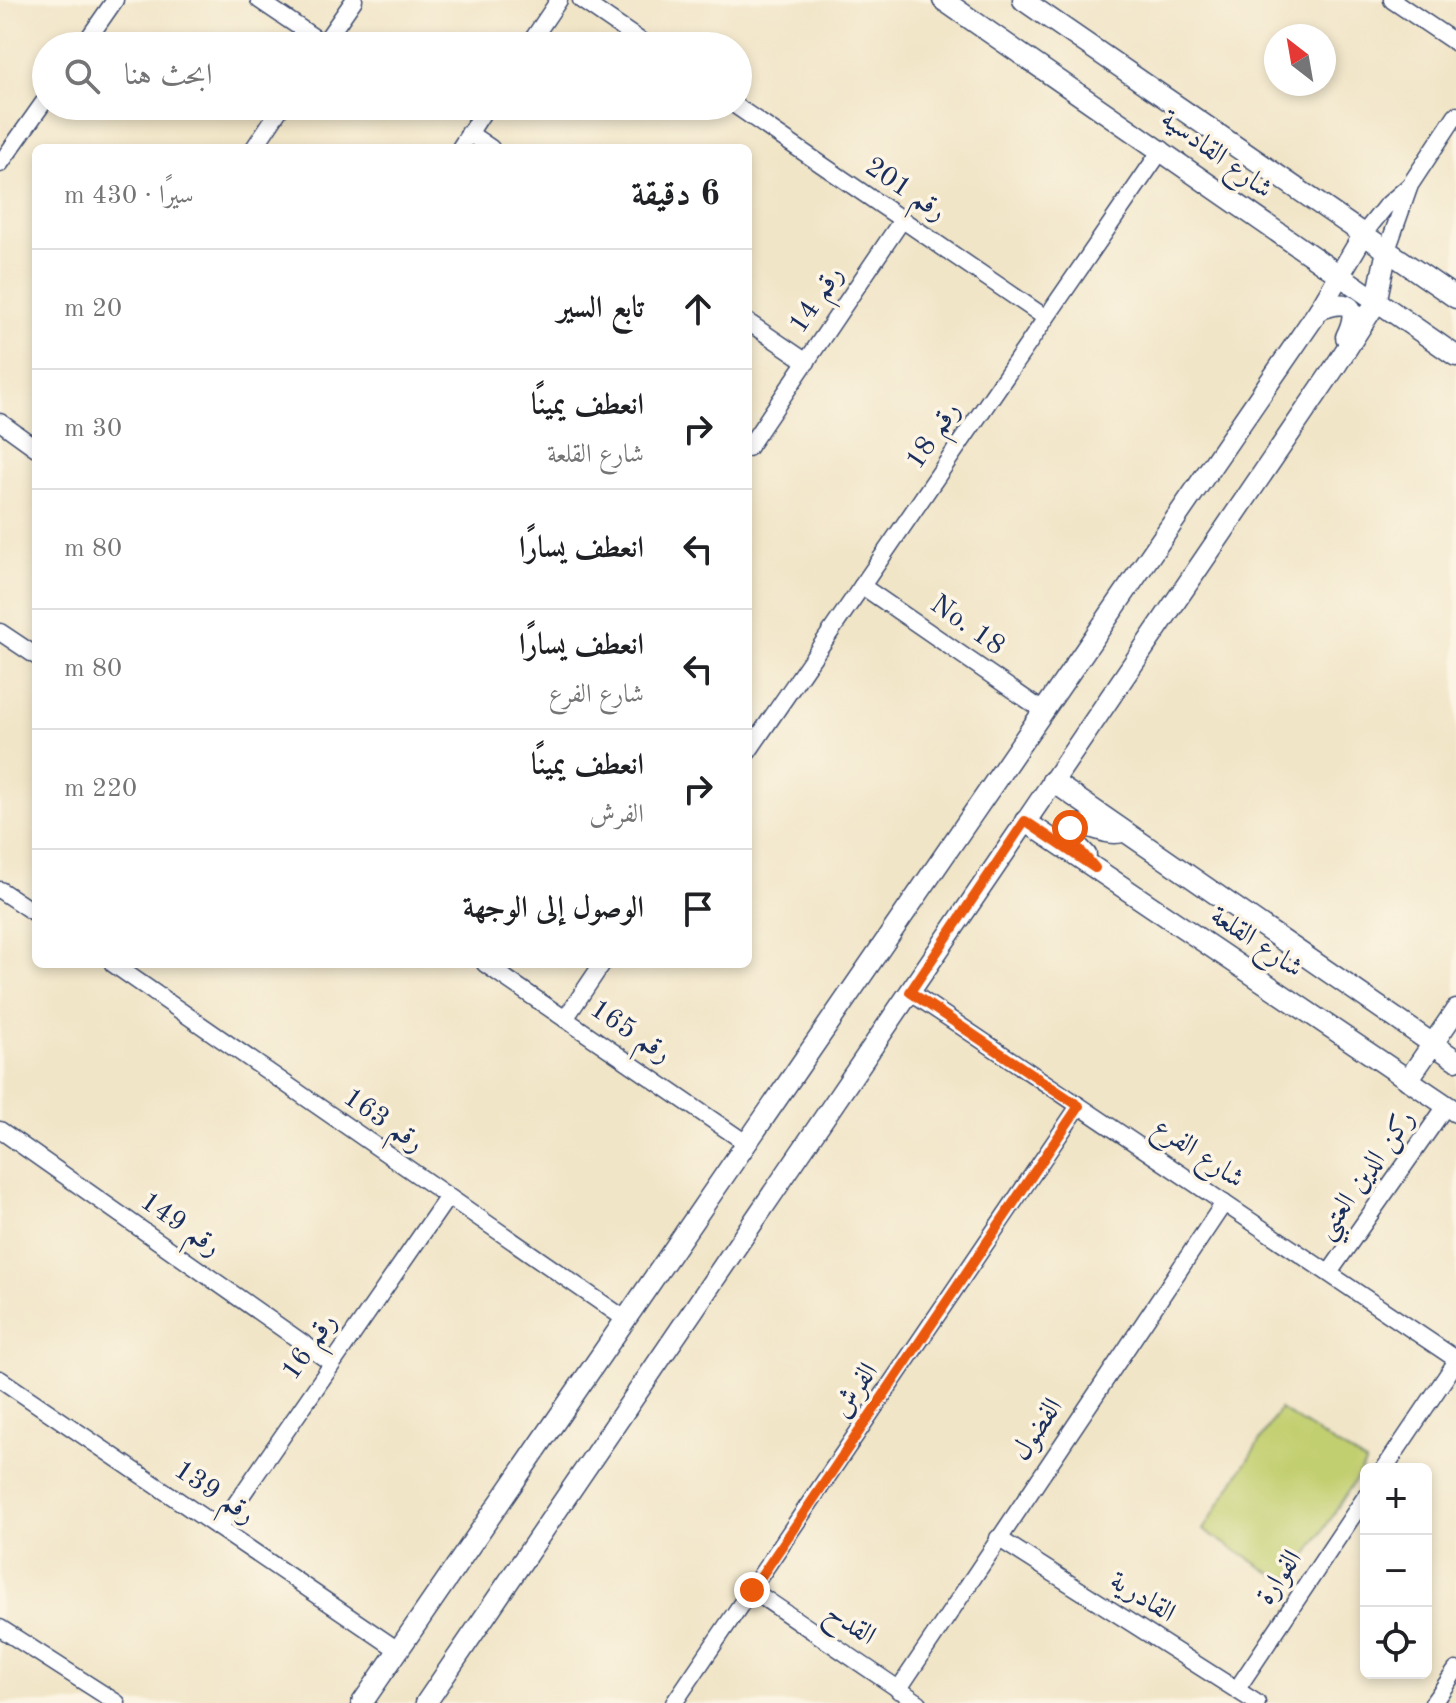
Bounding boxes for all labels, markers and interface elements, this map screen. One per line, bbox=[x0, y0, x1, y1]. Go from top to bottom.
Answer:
north arrow bbox=[1264, 24, 1336, 96]
search box bbox=[32, 32, 752, 120]
icon: search bbox=[60, 54, 104, 98]
text: ابحث هنا bbox=[124, 61, 212, 91]
street label: شارع القادسية bbox=[1151, 105, 1277, 210]
street label: رقم 201 bbox=[854, 153, 950, 235]
text: 6 دقيقة bbox=[631, 178, 720, 212]
text: سيرًا · 430 m bbox=[64, 183, 194, 209]
street label: رقم 14 bbox=[785, 261, 858, 344]
icon: ahead bbox=[676, 287, 720, 331]
text: تابع السير bbox=[557, 294, 644, 324]
text: 20 m bbox=[64, 296, 122, 322]
text: انعطف يمينًا bbox=[531, 391, 644, 421]
street label: رقم 18 bbox=[902, 397, 975, 480]
icon: right bbox=[676, 407, 720, 451]
text: 30 m bbox=[64, 416, 122, 442]
text: شارع القلعة bbox=[547, 442, 644, 468]
icon: left bbox=[676, 527, 720, 571]
text: انعطف يسارًا bbox=[519, 534, 644, 564]
text: 80 m bbox=[64, 536, 122, 562]
street label: No. 18 bbox=[925, 591, 1009, 661]
text: انعطف يسارًا bbox=[519, 631, 644, 661]
icon: left bbox=[676, 647, 720, 691]
text: 80 m bbox=[64, 656, 122, 682]
text: شارع الفرع bbox=[549, 682, 644, 708]
text: انعطف يمينًا bbox=[531, 751, 644, 781]
icon: right bbox=[676, 767, 720, 811]
text: 220 m bbox=[64, 776, 137, 802]
text: الفرش bbox=[589, 802, 644, 828]
route start bbox=[1052, 810, 1088, 846]
icon: arrive bbox=[676, 887, 720, 931]
text: الوصول إلى الوجهة bbox=[463, 894, 644, 924]
street label: شارع القلعة bbox=[1201, 902, 1307, 990]
street label: رقم 165 bbox=[579, 995, 675, 1077]
street label: رقم 163 bbox=[332, 1084, 428, 1167]
street label: ركن الدين العتبي bbox=[1311, 1105, 1429, 1250]
street label: شارع الفرع bbox=[1144, 1114, 1248, 1200]
street label: رقم 149 bbox=[129, 1188, 225, 1271]
street label: رقم 16 bbox=[277, 1309, 351, 1391]
street label: الفرش bbox=[828, 1359, 885, 1424]
street label: الفضول bbox=[1007, 1394, 1070, 1467]
street label: رقم 139 bbox=[163, 1456, 259, 1538]
map controls bbox=[1360, 1463, 1432, 1679]
button: + bbox=[1360, 1463, 1432, 1535]
button: − bbox=[1360, 1535, 1432, 1607]
street label: الفوارة bbox=[1252, 1546, 1309, 1611]
street label: القادرية bbox=[1104, 1567, 1180, 1630]
route end bbox=[734, 1572, 770, 1608]
street label: القدح bbox=[815, 1599, 880, 1659]
button: locate bbox=[1360, 1607, 1432, 1679]

